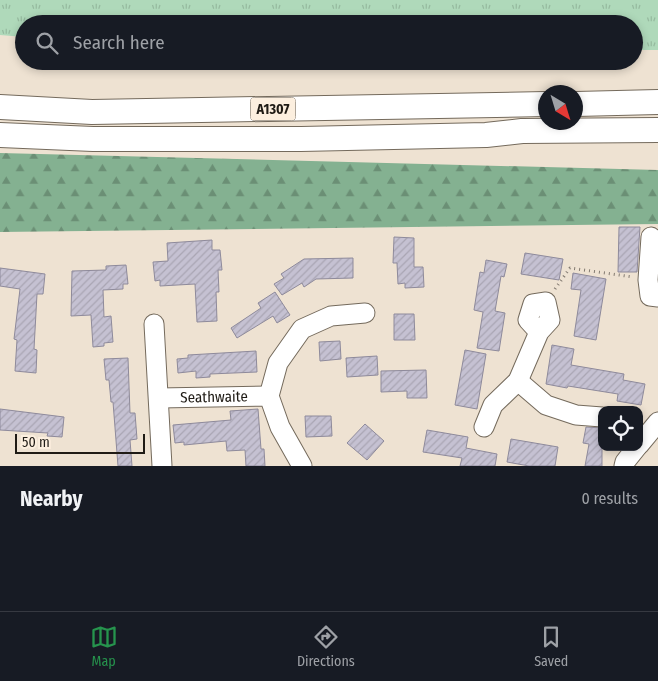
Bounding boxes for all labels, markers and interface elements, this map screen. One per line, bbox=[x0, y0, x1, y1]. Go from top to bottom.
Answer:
search box bbox=[15, 15, 643, 70]
icon: search bbox=[33, 29, 61, 57]
text: Search here bbox=[73, 31, 165, 54]
north arrow bbox=[538, 85, 583, 130]
road number: A1307 bbox=[250, 98, 296, 120]
street label: Seathwaite bbox=[180, 387, 248, 407]
map controls bbox=[598, 406, 643, 451]
button: locate bbox=[598, 406, 643, 451]
scale bar bbox=[15, 431, 145, 454]
text: 50 m bbox=[22, 434, 50, 451]
text: Nearby bbox=[20, 486, 82, 512]
text: 0 results bbox=[581, 489, 638, 508]
tab: Map bbox=[90, 623, 118, 670]
tab: Directions bbox=[297, 623, 355, 670]
tab: Saved bbox=[534, 623, 568, 670]

